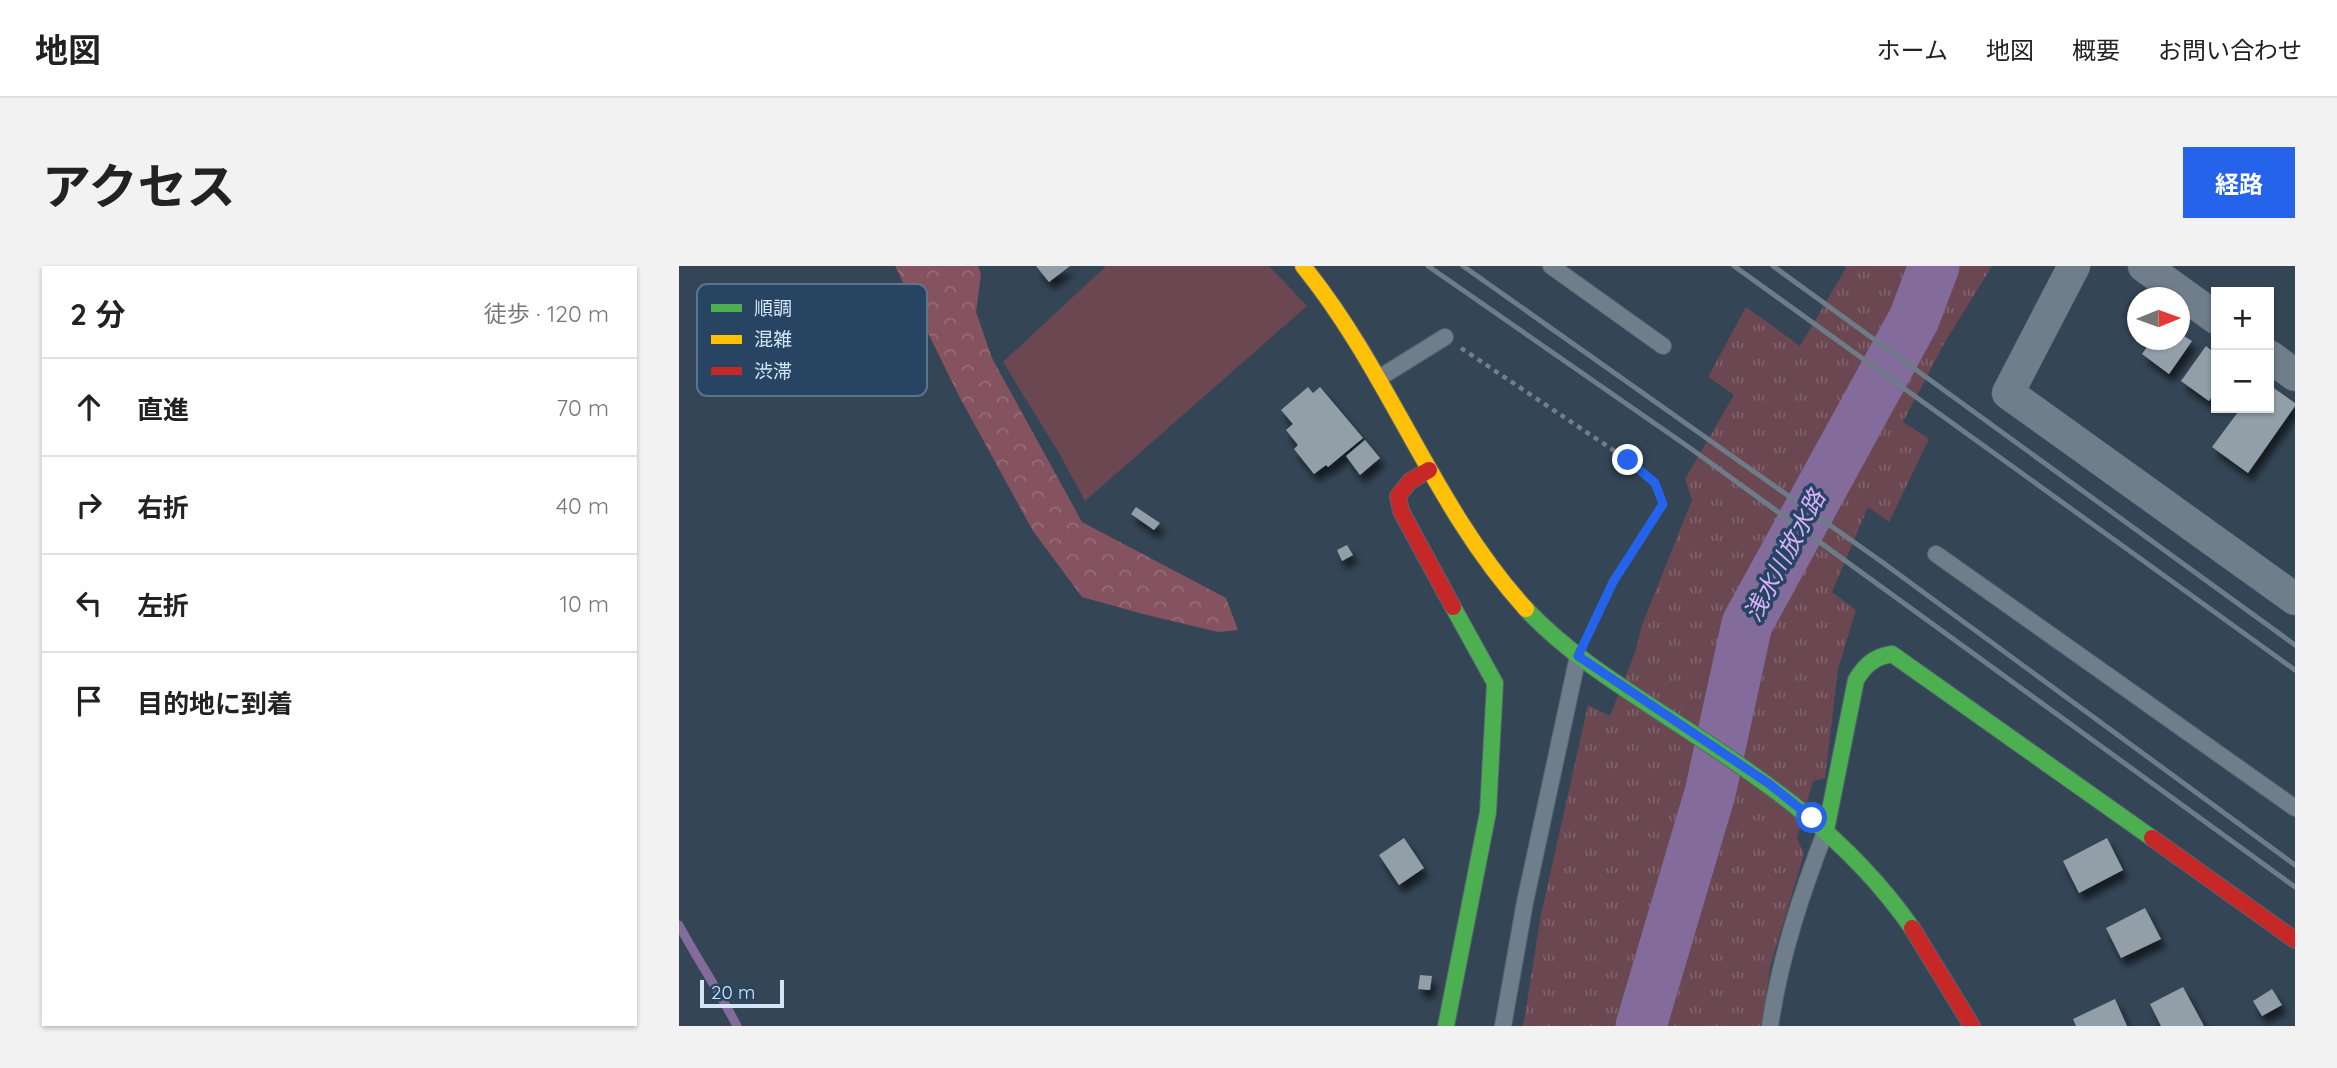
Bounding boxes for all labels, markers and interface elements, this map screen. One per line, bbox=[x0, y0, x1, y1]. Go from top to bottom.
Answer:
text: 地図 bbox=[35, 29, 101, 70]
text: ホーム bbox=[1877, 35, 1948, 65]
text: 地図 bbox=[1986, 35, 2034, 65]
text: 概要 bbox=[2072, 35, 2120, 65]
text: お問い合わせ bbox=[2158, 35, 2302, 65]
button: 経路 bbox=[2183, 147, 2295, 218]
text: アクセス bbox=[42, 155, 236, 216]
legend bbox=[697, 284, 927, 396]
north arrow bbox=[2127, 287, 2190, 350]
map controls bbox=[2211, 287, 2274, 413]
button: + bbox=[2211, 287, 2274, 350]
text: 2 分 bbox=[70, 295, 125, 333]
text: 順調 bbox=[754, 296, 792, 320]
text: 徒歩 · 120 m bbox=[484, 299, 609, 328]
text: 混雑 bbox=[754, 327, 792, 351]
button: − bbox=[2211, 350, 2274, 413]
text: 渋滞 bbox=[754, 359, 792, 383]
icon: ahead bbox=[70, 388, 108, 426]
text: 直進 bbox=[137, 393, 189, 426]
text: 70 m bbox=[556, 393, 609, 422]
route end bbox=[1612, 444, 1643, 475]
water label: 浅水川放水路 bbox=[1737, 483, 1832, 626]
icon: right bbox=[70, 486, 108, 524]
text: 右折 bbox=[137, 491, 189, 524]
text: 40 m bbox=[556, 491, 609, 520]
icon: left bbox=[70, 584, 108, 622]
text: 左折 bbox=[137, 589, 189, 622]
text: 10 m bbox=[560, 589, 609, 618]
icon: arrive bbox=[70, 682, 108, 720]
text: 目的地に到着 bbox=[137, 687, 293, 720]
route start bbox=[1796, 802, 1827, 833]
scale bar bbox=[700, 977, 784, 1009]
text: 20 m bbox=[711, 980, 755, 1004]

